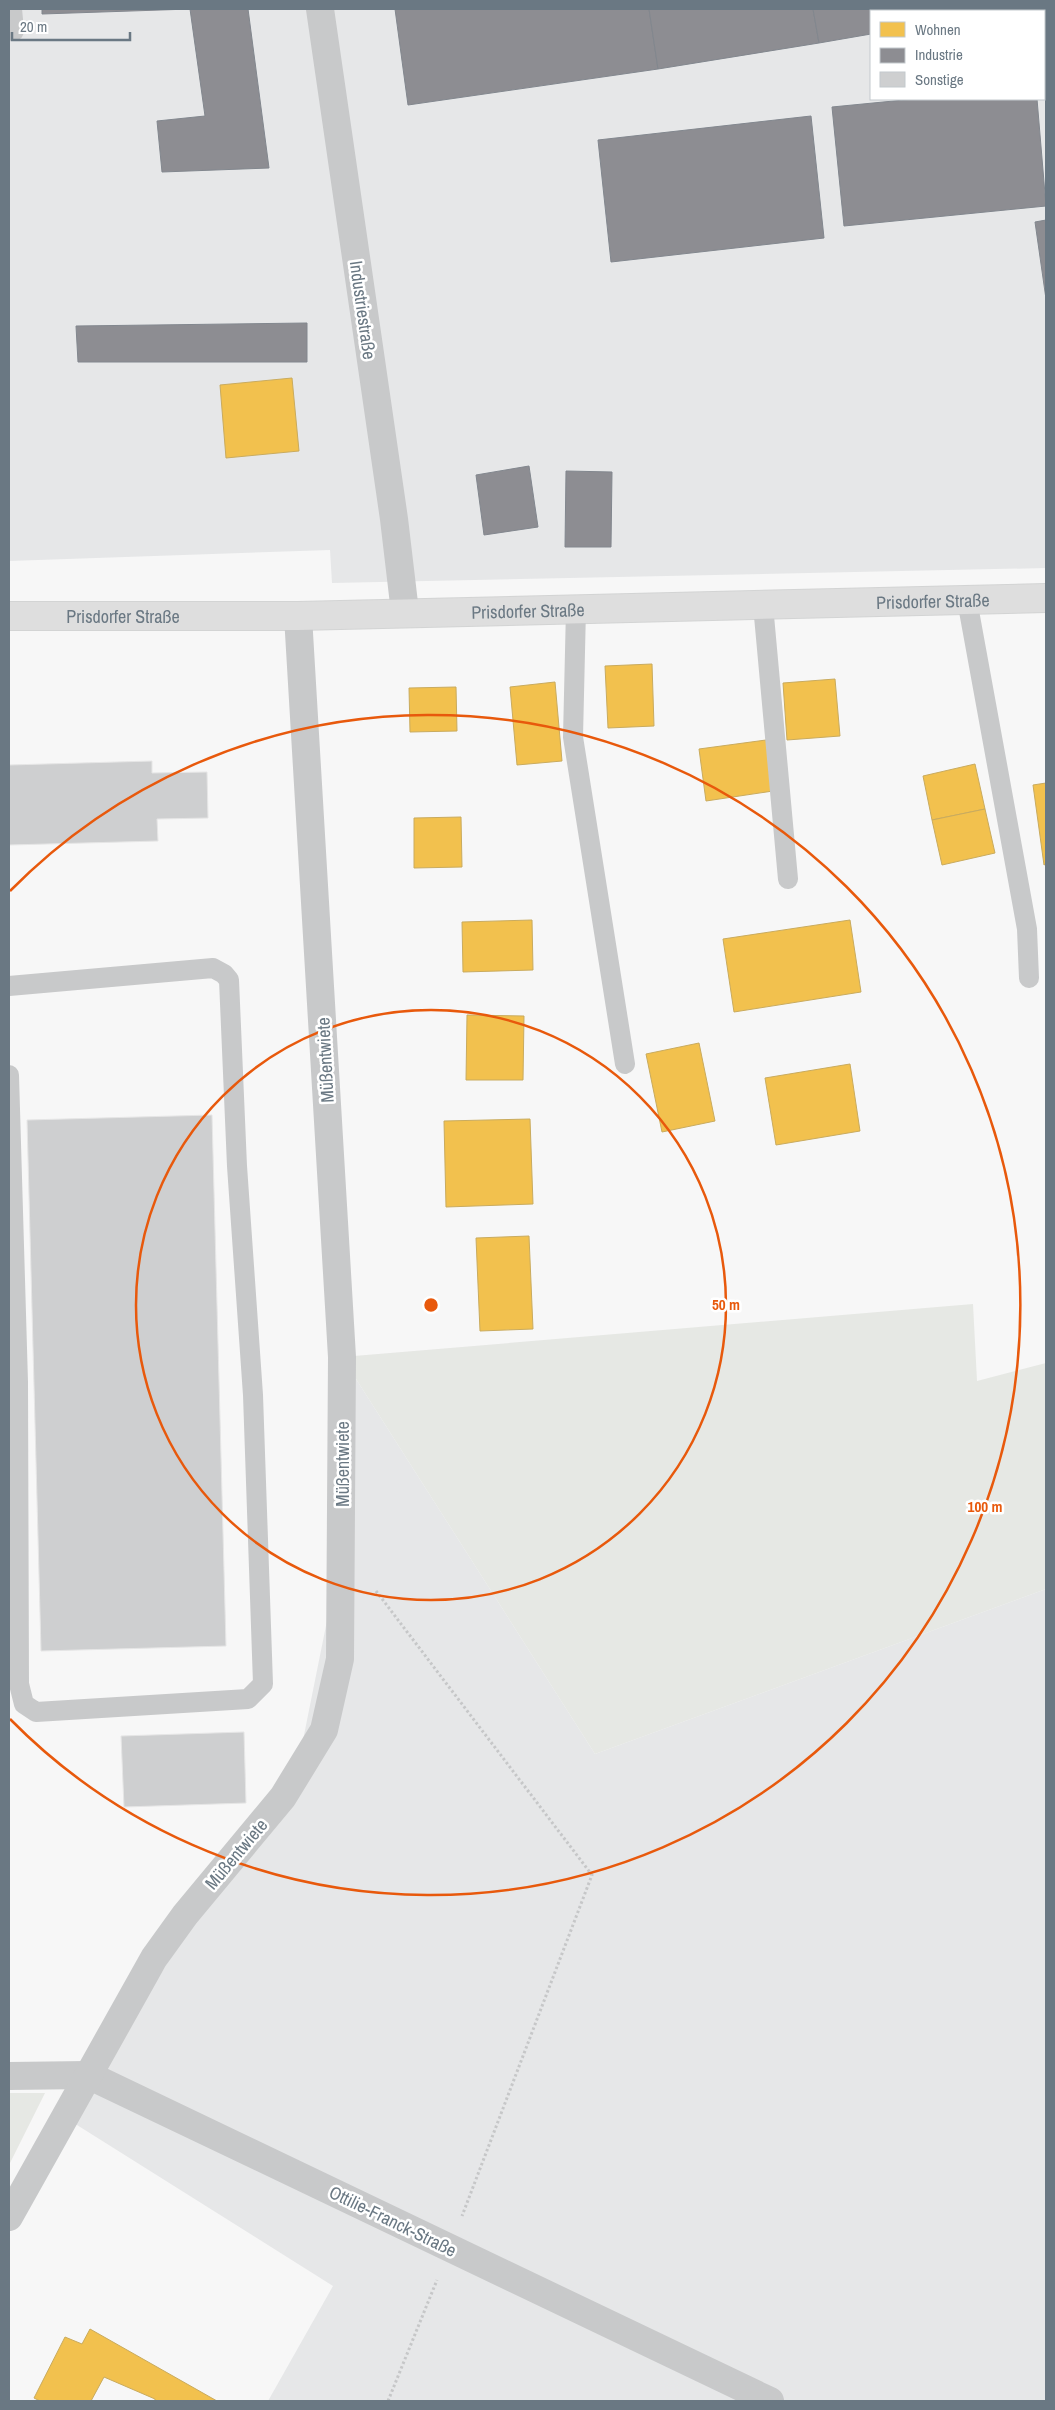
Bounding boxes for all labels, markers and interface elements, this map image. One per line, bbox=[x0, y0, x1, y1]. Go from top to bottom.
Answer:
scale bar bbox=[12, 10, 130, 42]
legend bbox=[870, 10, 1045, 100]
text: 20 m bbox=[20, 16, 47, 37]
text: Wohnen bbox=[915, 19, 961, 40]
text: Industrie bbox=[915, 44, 963, 65]
text: Sonstige bbox=[915, 69, 964, 90]
street label: Industriestraße bbox=[344, 259, 382, 361]
street label: Prisdorfer Straße bbox=[876, 587, 990, 615]
street label: Prisdorfer Straße bbox=[471, 597, 585, 624]
street label: Prisdorfer Straße bbox=[66, 604, 180, 629]
street label: Müßentwiete bbox=[310, 1017, 340, 1103]
text: 50 m bbox=[712, 1294, 740, 1315]
centre of rings bbox=[422, 1296, 440, 1314]
street label: Müßentwiete bbox=[330, 1421, 355, 1507]
text: 100 m bbox=[968, 1496, 1002, 1517]
street label: Müßentwiete bbox=[199, 1813, 273, 1895]
street label: Ottilie-Franck-Straße bbox=[325, 2179, 461, 2263]

